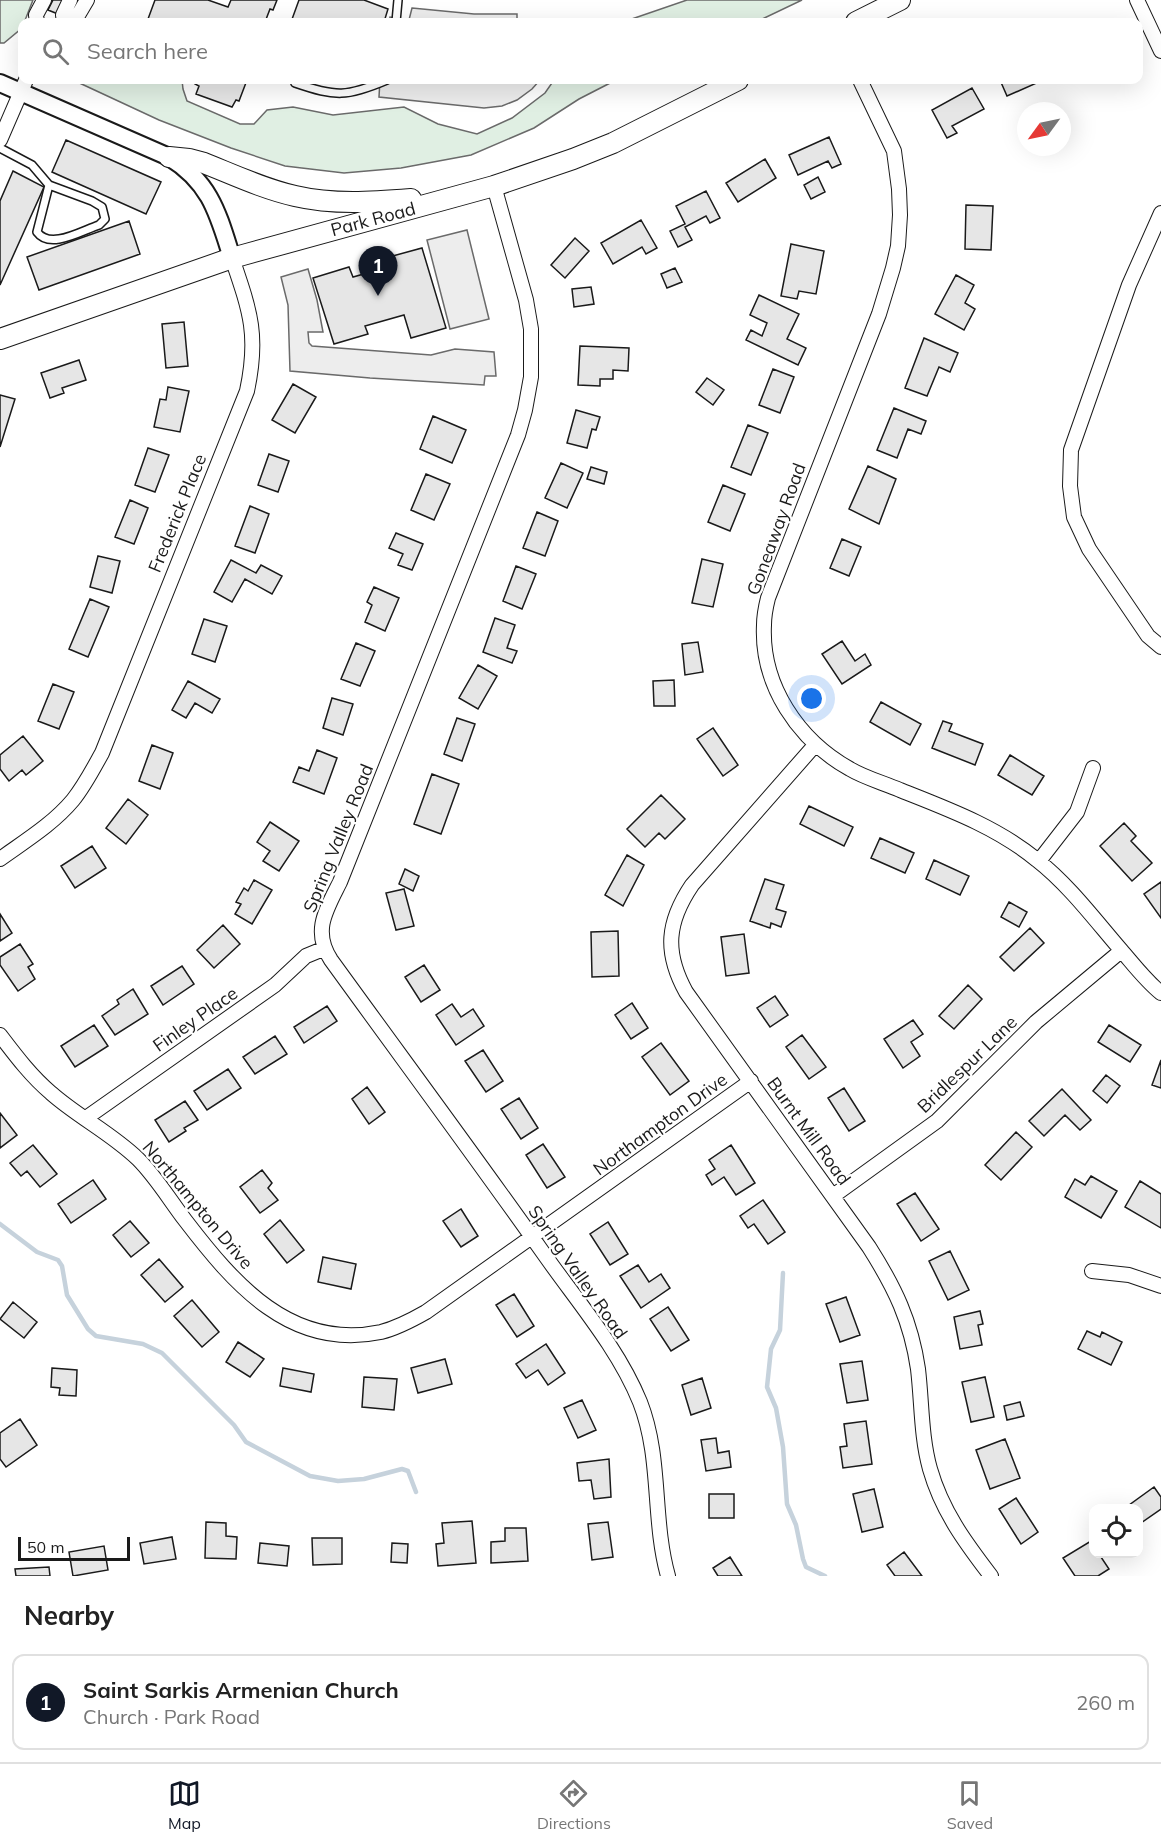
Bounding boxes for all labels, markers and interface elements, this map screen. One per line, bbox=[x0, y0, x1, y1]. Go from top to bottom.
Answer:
search box bbox=[18, 18, 1143, 84]
icon: search bbox=[39, 35, 72, 68]
text: Search here bbox=[87, 37, 208, 65]
north arrow bbox=[1017, 102, 1071, 156]
street label: Park Road bbox=[328, 197, 418, 241]
pin: 1 bbox=[358, 246, 398, 296]
street label: Frederick Place bbox=[143, 450, 211, 576]
street label: Goneaway Road bbox=[741, 460, 811, 598]
your location bbox=[797, 684, 826, 713]
street label: Spring Valley Road bbox=[298, 760, 378, 916]
street label: Finley Place bbox=[148, 981, 242, 1057]
street label: Bridlespur Lane bbox=[912, 1010, 1022, 1118]
street label: Northampton Drive bbox=[588, 1068, 732, 1180]
street label: Burnt Mill Road bbox=[762, 1073, 856, 1189]
street label: Northampton Drive bbox=[138, 1136, 258, 1274]
street label: Spring Valley Road bbox=[523, 1201, 633, 1343]
map controls bbox=[1089, 1504, 1143, 1558]
button: locate bbox=[1089, 1504, 1143, 1558]
scale bar bbox=[18, 1534, 130, 1562]
text: 50 m bbox=[27, 1537, 64, 1557]
text: Nearby bbox=[24, 1599, 114, 1632]
text: Saint Sarkis Armenian Church bbox=[83, 1676, 399, 1704]
text: 1 bbox=[40, 1690, 52, 1715]
text: 260 m bbox=[1076, 1690, 1135, 1715]
text: Church · Park Road bbox=[83, 1704, 260, 1729]
tab: Map bbox=[168, 1777, 201, 1833]
tab: Directions bbox=[537, 1777, 611, 1833]
tab: Saved bbox=[947, 1777, 993, 1833]

